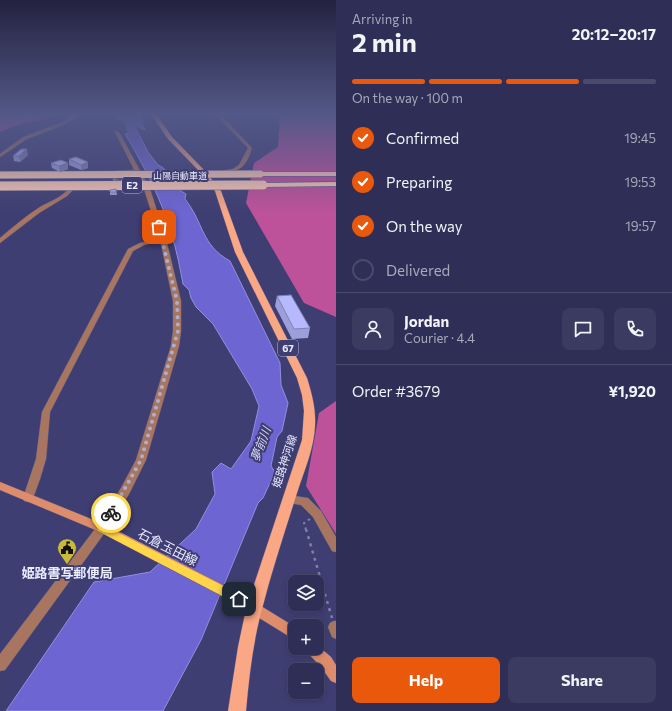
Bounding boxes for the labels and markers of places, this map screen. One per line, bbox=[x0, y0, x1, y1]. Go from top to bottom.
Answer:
pin bbox=[142, 210, 176, 244]
public building icon: 姫路書写郵便局 bbox=[56, 537, 78, 565]
place label: 姫路書写郵便局 bbox=[21, 565, 113, 581]
pin bbox=[222, 582, 256, 616]

